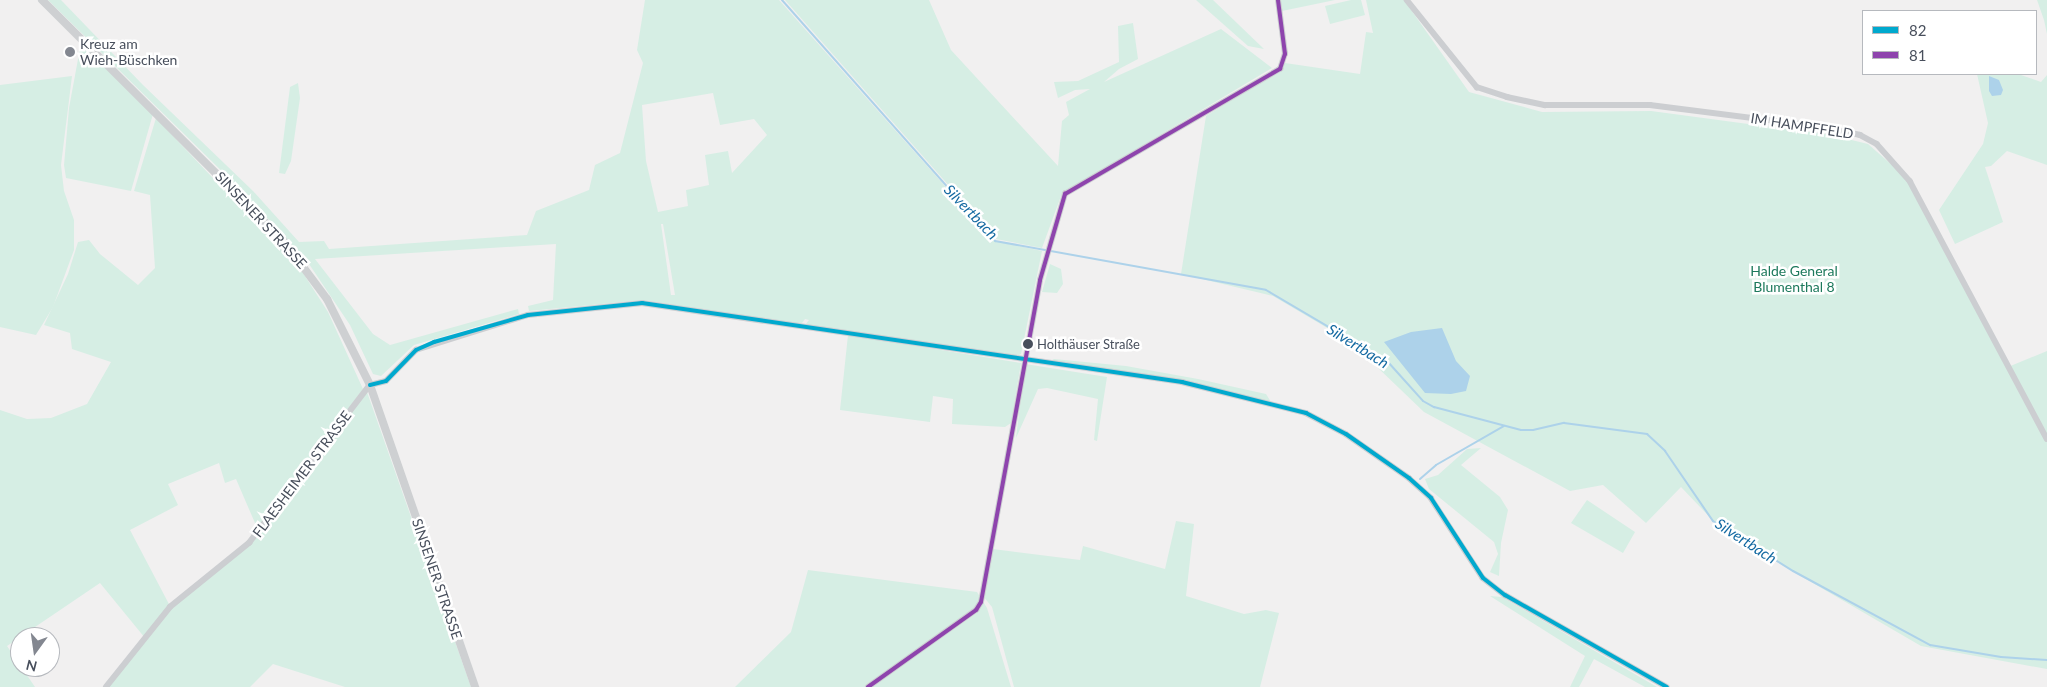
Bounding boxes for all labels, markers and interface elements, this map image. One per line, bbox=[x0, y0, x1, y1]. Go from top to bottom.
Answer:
legend bbox=[1862, 10, 2037, 75]
text: 82 bbox=[1909, 21, 1926, 39]
place label: Kreuz am Wieh-Büschken bbox=[80, 36, 177, 68]
marker: Kreuz am Wieh-Büschken bbox=[64, 46, 76, 58]
text: 81 bbox=[1909, 46, 1926, 64]
street label: IM HAMPFFELD bbox=[1749, 110, 1855, 142]
street label: SINSENER STRASSE bbox=[212, 168, 310, 272]
water label: Silvertbach bbox=[940, 181, 1002, 243]
park label: Halde General Blumenthal 8 bbox=[1750, 263, 1838, 296]
water label: Silvertbach bbox=[1324, 320, 1392, 372]
place label: Holthäuser Straße bbox=[1037, 336, 1140, 352]
marker: Holthäuser Straße bbox=[1023, 339, 1033, 349]
street label: FLAESHEIMER STRASSE bbox=[249, 408, 355, 540]
water label: Silvertbach bbox=[1712, 515, 1780, 567]
street label: SINSENER STRASSE bbox=[408, 517, 466, 641]
north arrow bbox=[10, 627, 60, 677]
text: N bbox=[24, 657, 39, 676]

